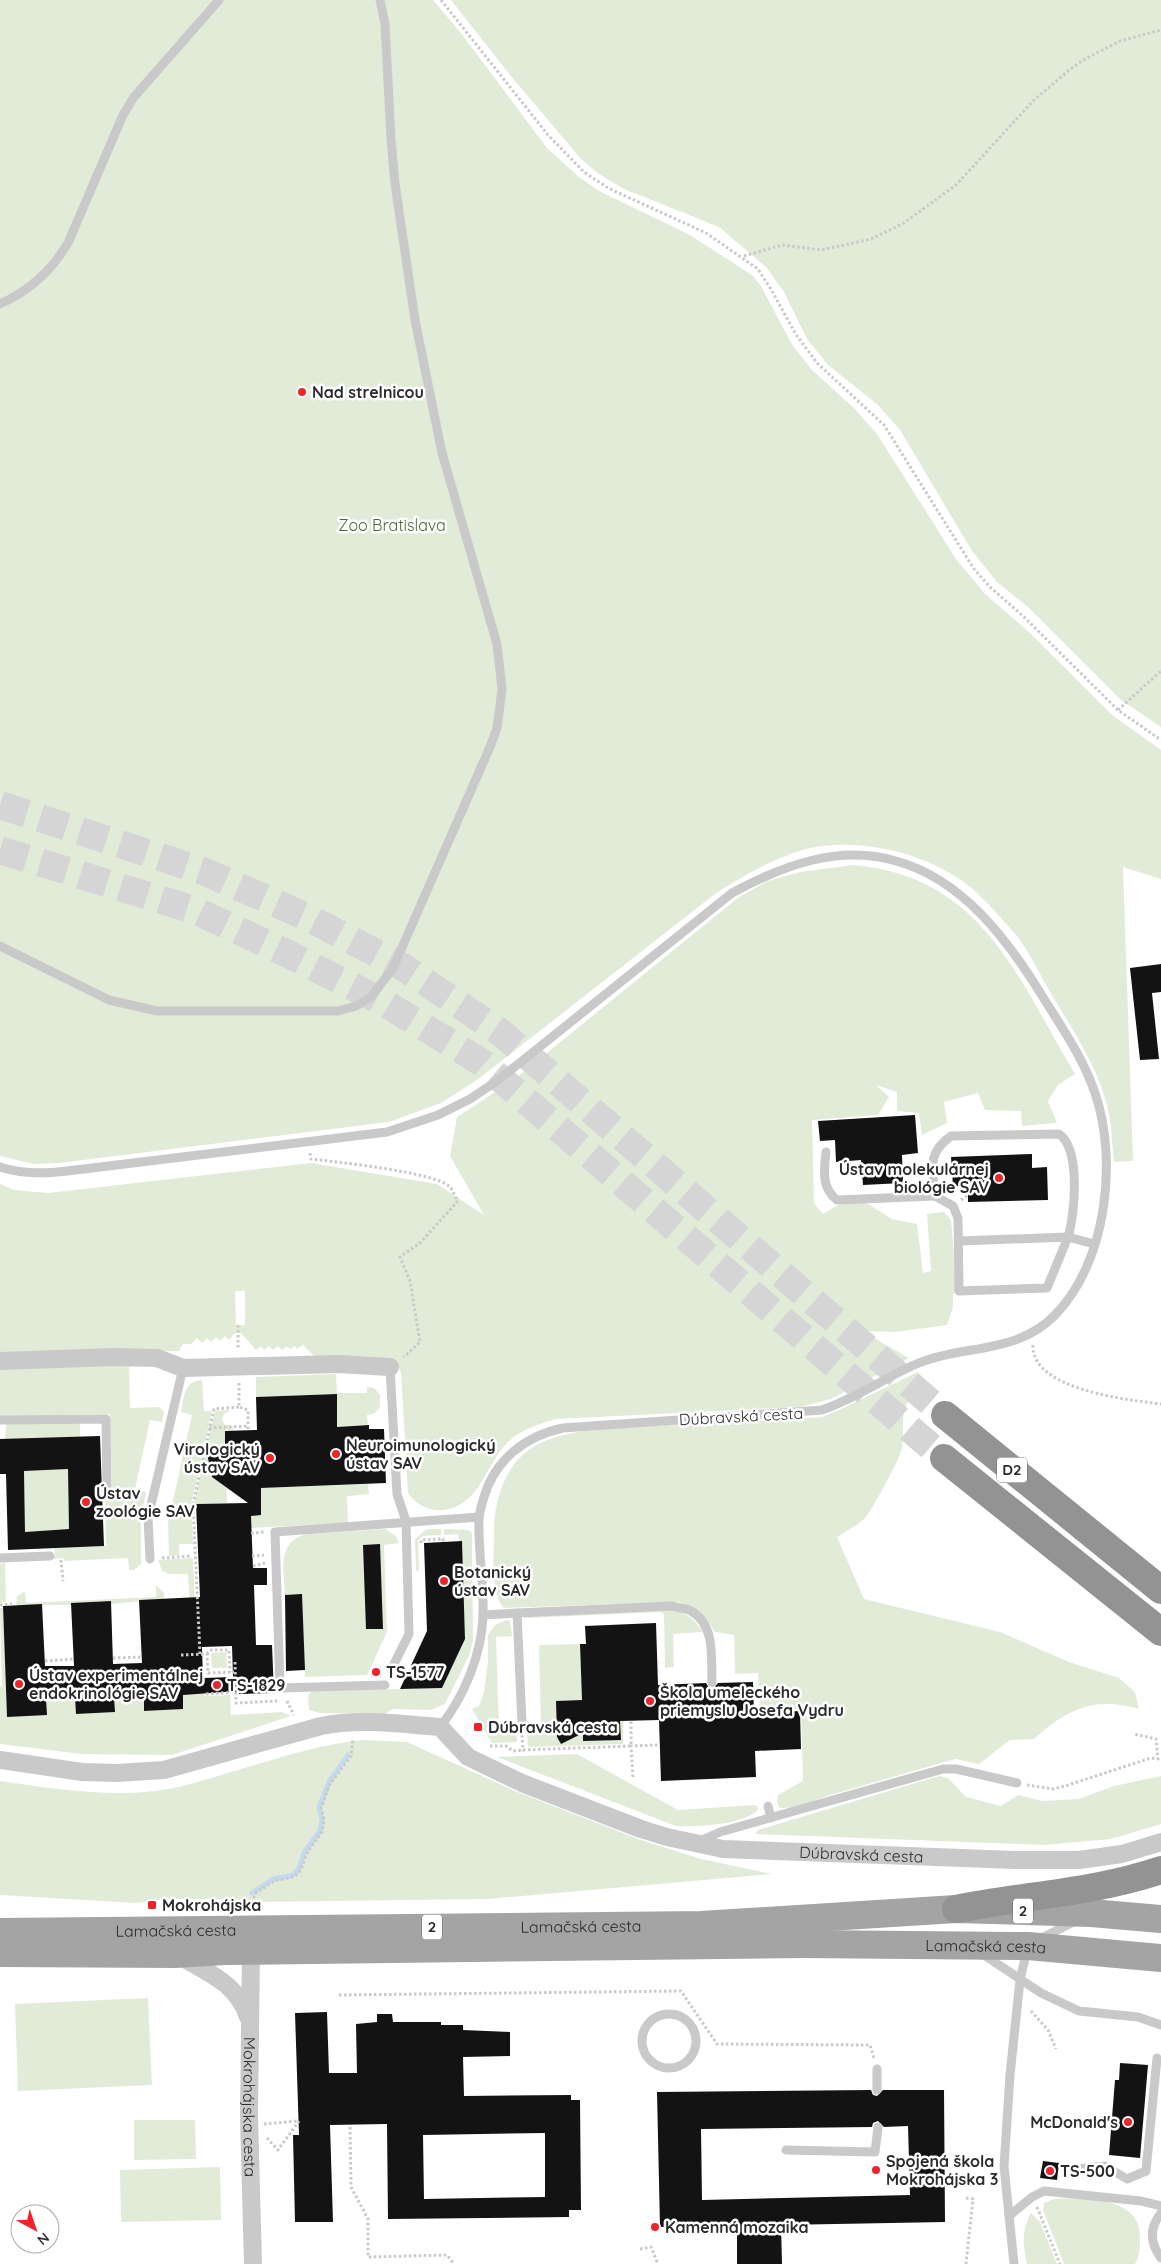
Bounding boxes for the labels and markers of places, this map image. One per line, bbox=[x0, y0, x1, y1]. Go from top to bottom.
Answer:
place label: Nad strelnicou bbox=[312, 382, 424, 402]
marker: Nad strelnicou bbox=[296, 386, 308, 398]
place label: Ústav molekulárnej biológie SAV bbox=[839, 1159, 989, 1197]
marker: Ústav molekulárnej biológie SAV bbox=[993, 1172, 1005, 1184]
place label: Neuroimunologický ústav SAV bbox=[346, 1435, 496, 1473]
place label: Virologický ústav SAV bbox=[174, 1439, 260, 1477]
marker: Neuroimunologický ústav SAV bbox=[330, 1448, 342, 1460]
marker: Virologický ústav SAV bbox=[264, 1452, 276, 1464]
place label: Ústav zoológie SAV bbox=[96, 1483, 195, 1521]
marker: Ústav zoológie SAV bbox=[80, 1496, 92, 1508]
place label: Botanický ústav SAV bbox=[454, 1562, 531, 1600]
marker: Botanický ústav SAV bbox=[438, 1575, 450, 1587]
place label: TS-1577 bbox=[386, 1662, 444, 1682]
place label: Ústav experimentálnej endokrinológie SAV bbox=[29, 1665, 203, 1703]
marker: TS-1577 bbox=[370, 1666, 382, 1678]
place label: TS-1829 bbox=[227, 1675, 285, 1695]
marker: Ústav experimentálnej endokrinológie SAV bbox=[13, 1678, 25, 1690]
marker: TS-1829 bbox=[211, 1679, 223, 1691]
place label: Škola umeleckého priemyslu Josefa Vydru bbox=[660, 1682, 844, 1720]
marker: Škola umeleckého priemyslu Josefa Vydru bbox=[644, 1695, 656, 1707]
place label: Dúbravská cesta bbox=[488, 1717, 618, 1737]
marker: Dúbravská cesta bbox=[472, 1721, 484, 1733]
place label: Mokrohájska bbox=[162, 1895, 261, 1915]
marker: Mokrohájska bbox=[146, 1899, 158, 1911]
place label: McDonald's bbox=[1030, 2112, 1118, 2132]
marker: McDonald's bbox=[1122, 2116, 1134, 2128]
place label: Spojená škola Mokrohájska 3 bbox=[886, 2151, 998, 2189]
place label: TS-500 bbox=[1060, 2161, 1115, 2181]
marker: Spojená škola Mokrohájska 3 bbox=[870, 2164, 882, 2176]
marker: TS-500 bbox=[1044, 2165, 1056, 2177]
place label: Kamenná mozaika bbox=[665, 2217, 809, 2237]
marker: Kamenná mozaika bbox=[649, 2221, 661, 2233]

